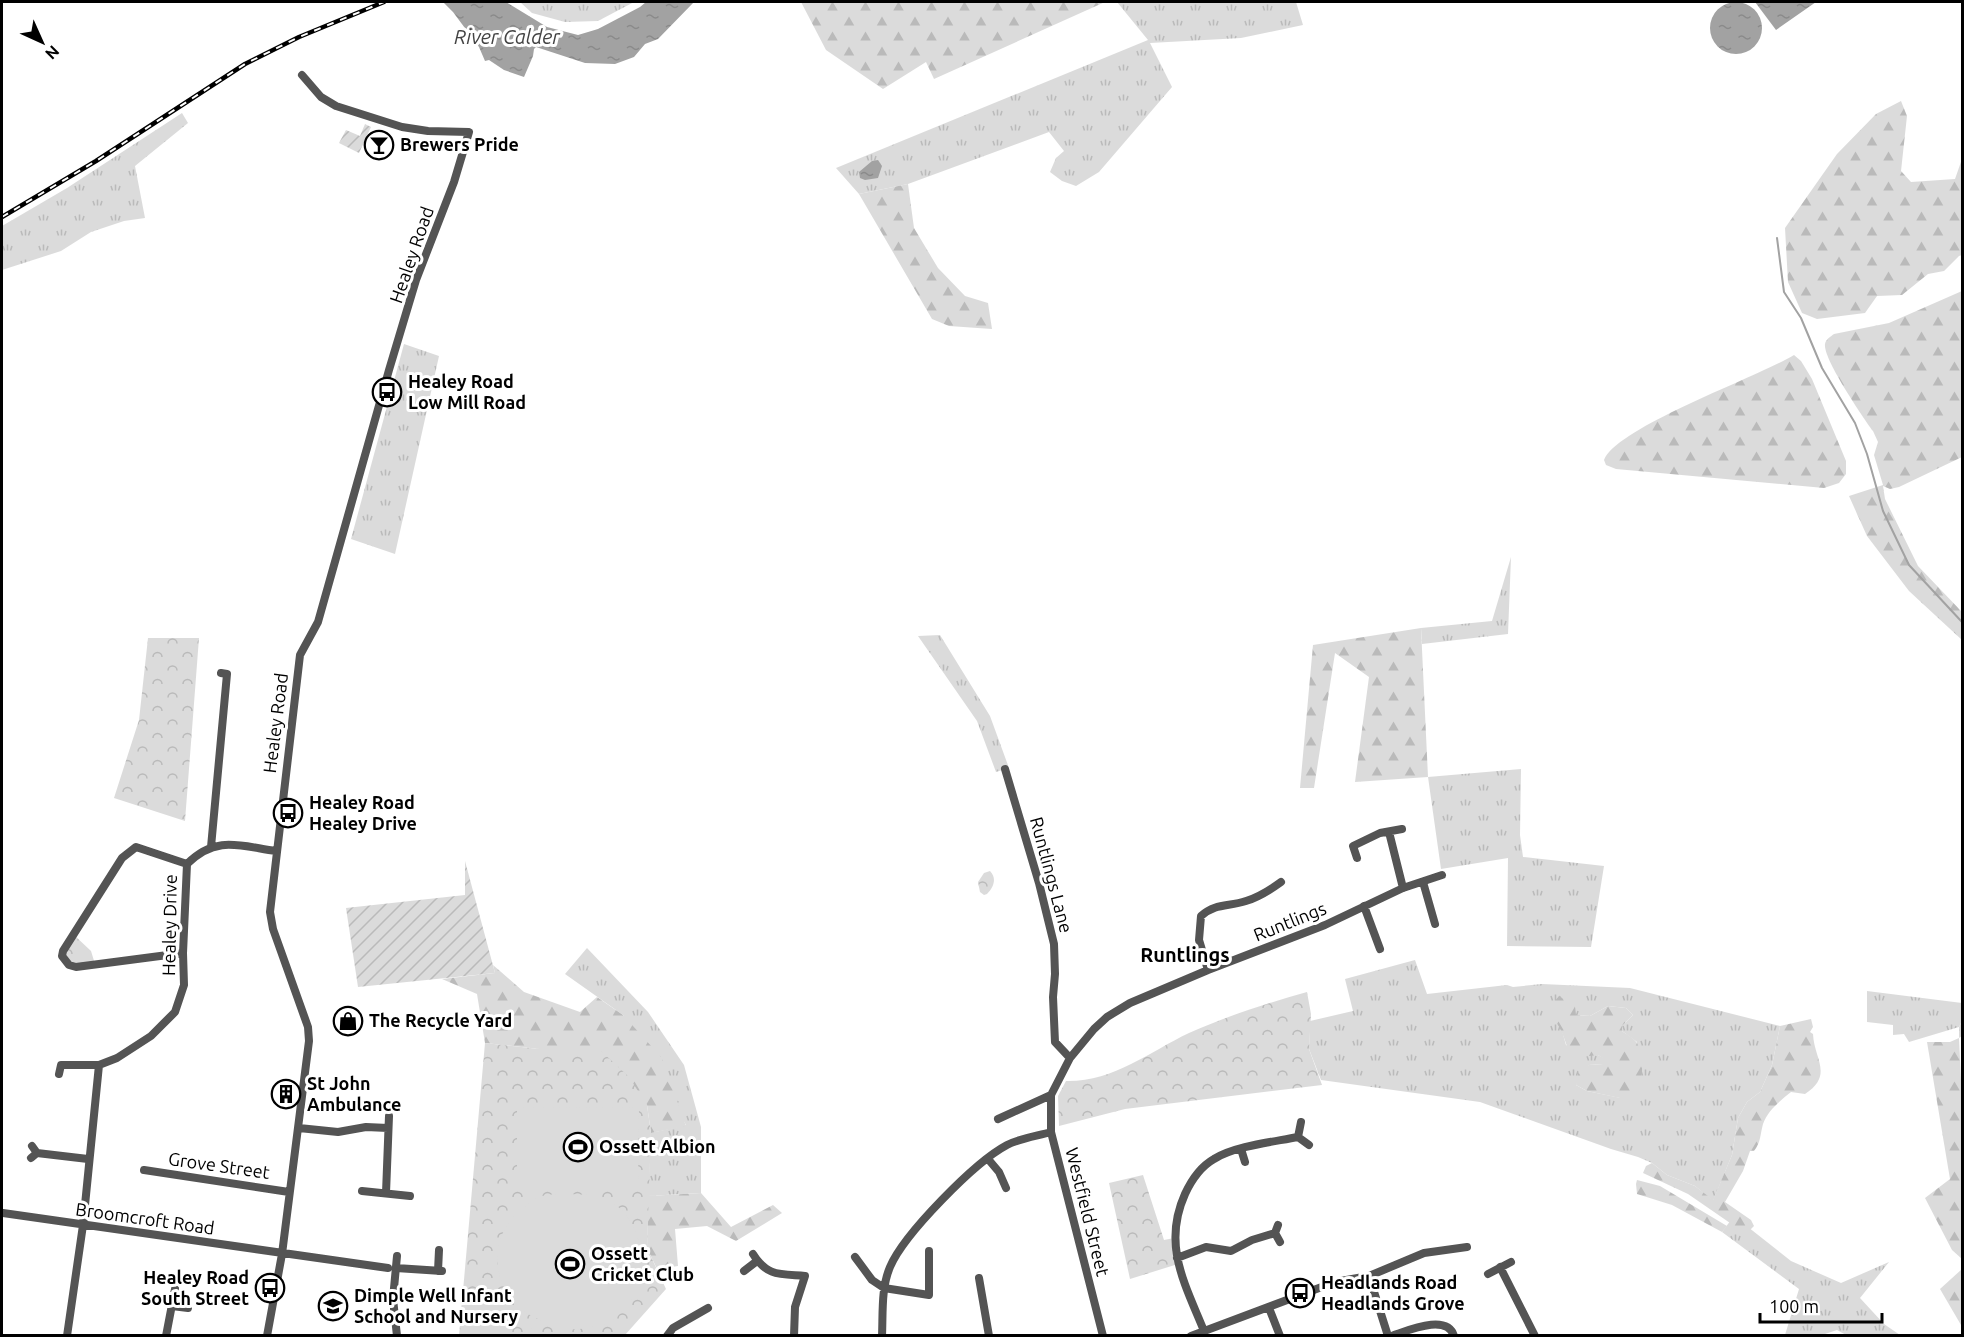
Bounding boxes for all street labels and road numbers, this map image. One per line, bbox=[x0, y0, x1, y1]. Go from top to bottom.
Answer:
street label: Healey Road bbox=[385, 204, 437, 306]
street label: Healey Road bbox=[259, 672, 291, 774]
street label: Runtlings Lane bbox=[1027, 815, 1077, 935]
street label: Healey Drive bbox=[158, 874, 180, 976]
street label: Runtlings bbox=[1250, 897, 1329, 945]
street label: Westfield Street bbox=[1062, 1145, 1114, 1278]
street label: Grove Street bbox=[167, 1148, 271, 1182]
street label: Broomcroft Road bbox=[74, 1198, 216, 1238]

